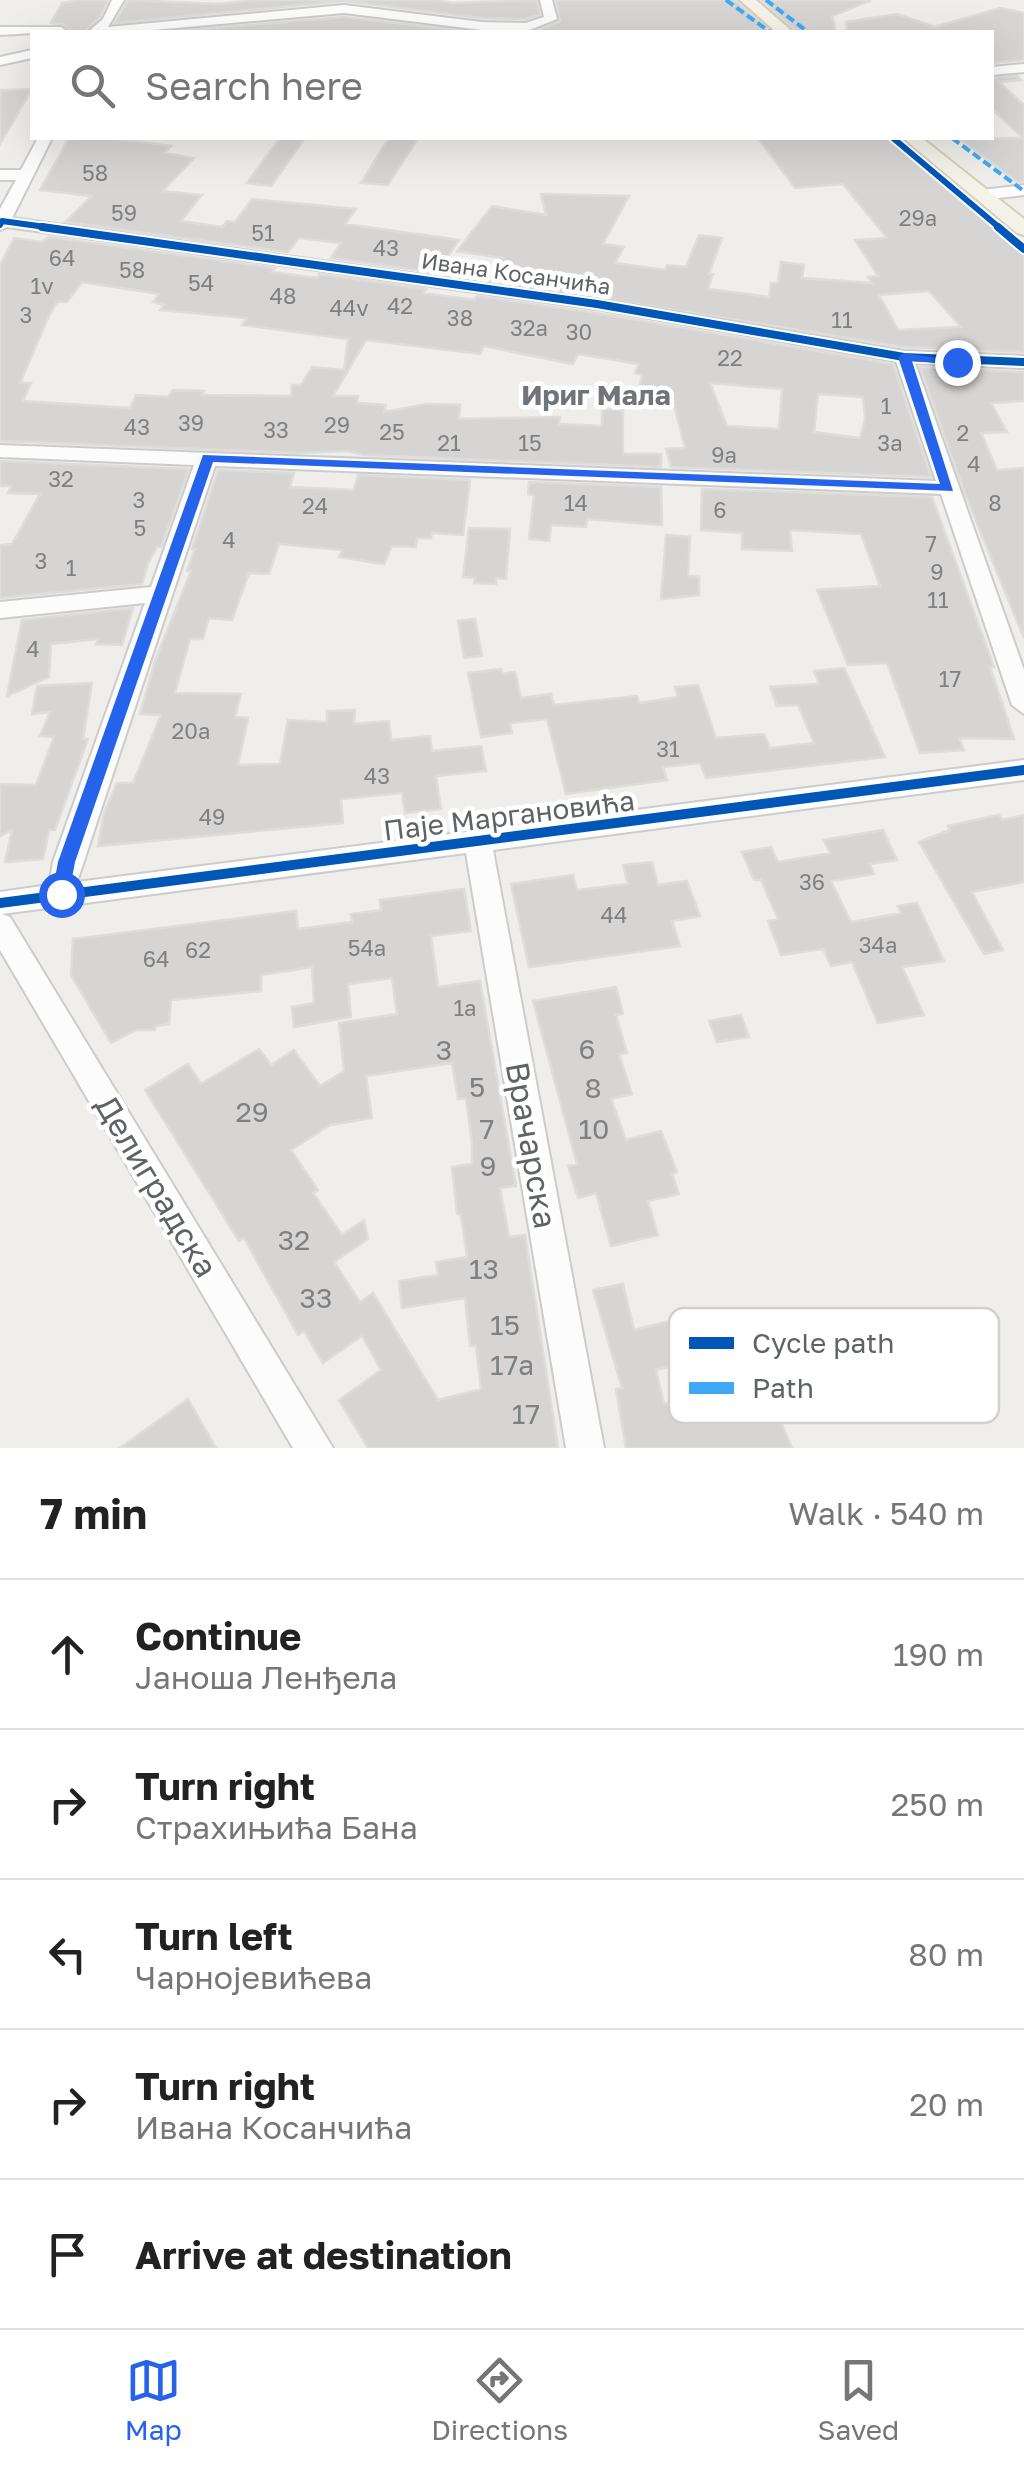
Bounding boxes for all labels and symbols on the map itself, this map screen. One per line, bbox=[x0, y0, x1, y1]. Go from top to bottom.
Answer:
house number: 58 bbox=[82, 159, 108, 186]
house number: 59 bbox=[111, 199, 137, 226]
house number: 29a bbox=[899, 204, 937, 231]
house number: 51 bbox=[251, 219, 275, 246]
house number: 43 bbox=[373, 234, 399, 261]
house number: 64 bbox=[49, 244, 75, 271]
street label: Ивана Косанчића bbox=[420, 246, 612, 300]
house number: 58 bbox=[119, 256, 145, 283]
house number: 54 bbox=[188, 269, 214, 296]
house number: 1v bbox=[31, 272, 54, 299]
house number: 48 bbox=[270, 282, 296, 309]
house number: 42 bbox=[387, 292, 413, 319]
house number: 44v bbox=[329, 294, 369, 321]
house number: 3 bbox=[20, 301, 32, 328]
house number: 38 bbox=[447, 304, 473, 331]
house number: 11 bbox=[831, 306, 853, 333]
house number: 32a bbox=[510, 314, 548, 341]
house number: 30 bbox=[566, 318, 592, 345]
route end bbox=[935, 340, 981, 386]
house number: 22 bbox=[717, 344, 743, 371]
district label: Ириг Мала bbox=[521, 378, 671, 411]
house number: 1 bbox=[881, 392, 892, 419]
house number: 39 bbox=[178, 409, 204, 436]
house number: 29 bbox=[324, 411, 350, 438]
house number: 43 bbox=[124, 413, 150, 440]
house number: 33 bbox=[263, 416, 289, 443]
house number: 25 bbox=[379, 418, 405, 445]
house number: 2 bbox=[957, 419, 969, 446]
house number: 21 bbox=[437, 429, 461, 456]
house number: 15 bbox=[518, 429, 542, 456]
house number: 3a bbox=[877, 429, 903, 456]
house number: 9a bbox=[711, 441, 737, 468]
house number: 4 bbox=[967, 450, 981, 477]
house number: 32 bbox=[48, 465, 74, 492]
house number: 3 bbox=[133, 486, 145, 513]
house number: 14 bbox=[564, 489, 588, 516]
house number: 8 bbox=[988, 489, 1002, 516]
house number: 24 bbox=[302, 492, 328, 519]
house number: 6 bbox=[713, 496, 727, 523]
house number: 5 bbox=[134, 514, 146, 541]
house number: 4 bbox=[222, 526, 236, 553]
house number: 7 bbox=[925, 530, 937, 557]
house number: 3 bbox=[35, 547, 47, 574]
house number: 1 bbox=[66, 554, 77, 581]
house number: 9 bbox=[930, 558, 944, 585]
house number: 11 bbox=[927, 586, 949, 613]
house number: 4 bbox=[26, 635, 40, 662]
house number: 17 bbox=[939, 665, 961, 692]
house number: 20a bbox=[172, 717, 210, 744]
house number: 31 bbox=[656, 735, 680, 762]
house number: 43 bbox=[364, 762, 390, 789]
street label: Паје Маргановића bbox=[382, 783, 636, 847]
house number: 49 bbox=[199, 803, 225, 830]
house number: 36 bbox=[799, 868, 825, 895]
route start bbox=[39, 872, 85, 918]
house number: 44 bbox=[601, 901, 627, 928]
house number: 34a bbox=[859, 931, 897, 958]
house number: 54a bbox=[348, 934, 386, 961]
house number: 62 bbox=[185, 936, 211, 963]
house number: 64 bbox=[143, 945, 169, 972]
house number: 1a bbox=[453, 994, 477, 1021]
house number: 6 bbox=[579, 1032, 595, 1065]
house number: 3 bbox=[436, 1033, 452, 1066]
street label: Врачарска bbox=[499, 1059, 565, 1231]
house number: 5 bbox=[469, 1070, 485, 1103]
house number: 8 bbox=[584, 1071, 602, 1104]
street label: Делиградска bbox=[88, 1088, 226, 1284]
house number: 29 bbox=[235, 1095, 269, 1128]
house number: 7 bbox=[480, 1112, 494, 1145]
house number: 10 bbox=[579, 1112, 609, 1145]
house number: 9 bbox=[480, 1149, 496, 1182]
house number: 32 bbox=[278, 1223, 310, 1256]
house number: 13 bbox=[469, 1252, 499, 1285]
house number: 33 bbox=[300, 1281, 332, 1314]
house number: 15 bbox=[490, 1308, 520, 1341]
legend bbox=[669, 1308, 999, 1423]
text: Cycle path bbox=[752, 1326, 895, 1359]
house number: 17a bbox=[490, 1348, 534, 1381]
text: Path bbox=[752, 1371, 814, 1404]
house number: 17 bbox=[512, 1397, 540, 1430]

